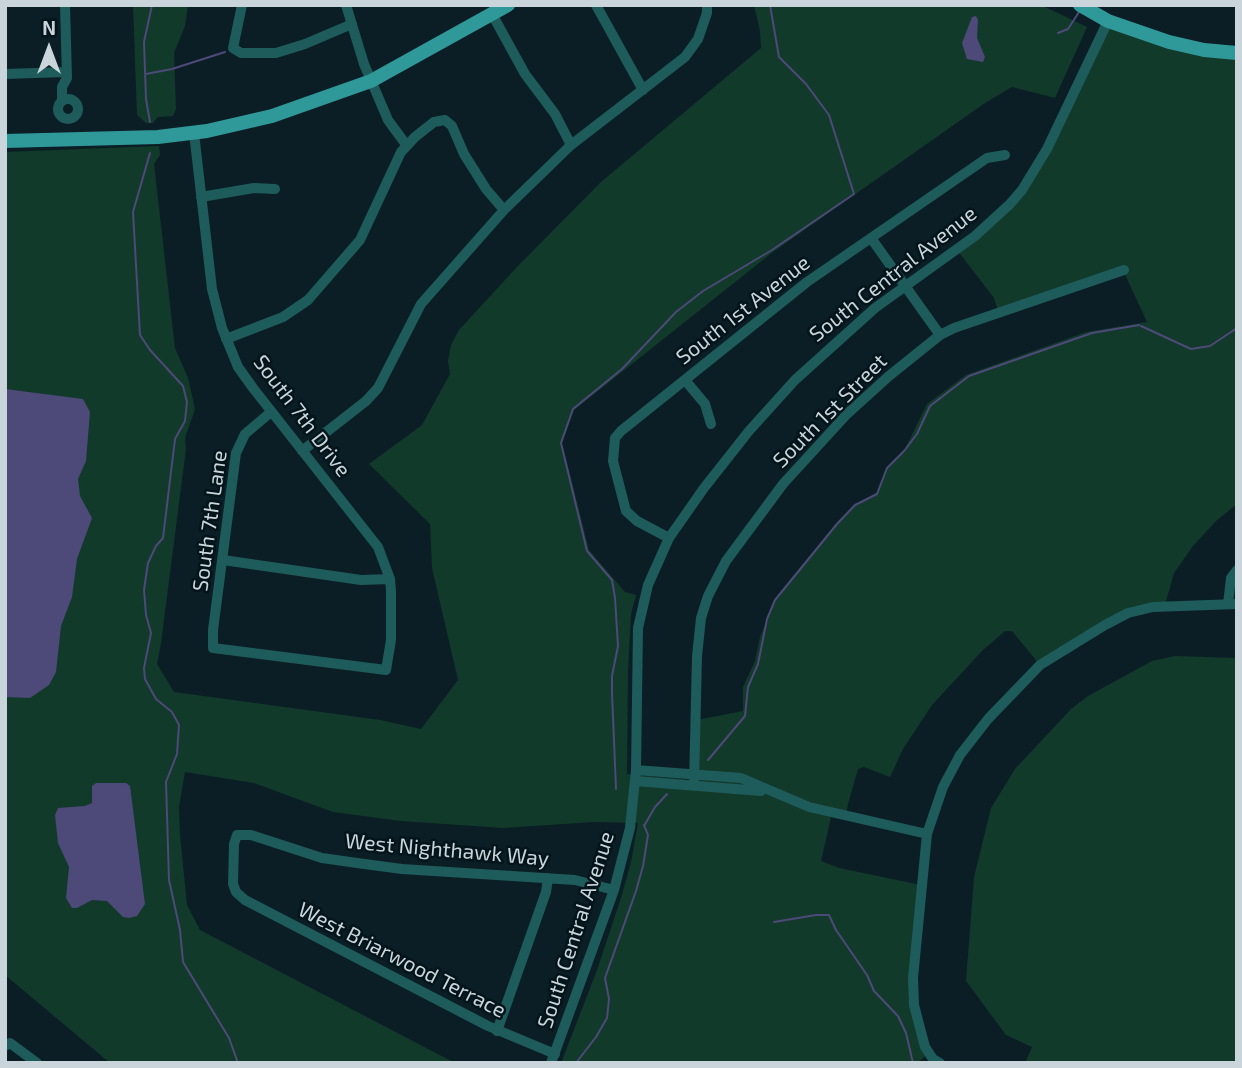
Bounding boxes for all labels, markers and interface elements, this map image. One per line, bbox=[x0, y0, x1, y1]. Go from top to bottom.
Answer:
north arrow bbox=[14, 14, 84, 84]
text: N bbox=[42, 16, 56, 39]
street label: South Central Avenue bbox=[804, 201, 982, 347]
street label: South 1st Avenue bbox=[671, 250, 815, 370]
street label: South 1st Street bbox=[768, 349, 892, 473]
street label: South 7th Drive bbox=[248, 350, 356, 482]
street label: South 7th Lane bbox=[188, 449, 232, 593]
street label: West Nighthawk Way bbox=[344, 829, 550, 871]
street label: South Central Avenue bbox=[532, 829, 620, 1031]
street label: West Briarwood Terrace bbox=[294, 897, 510, 1023]

